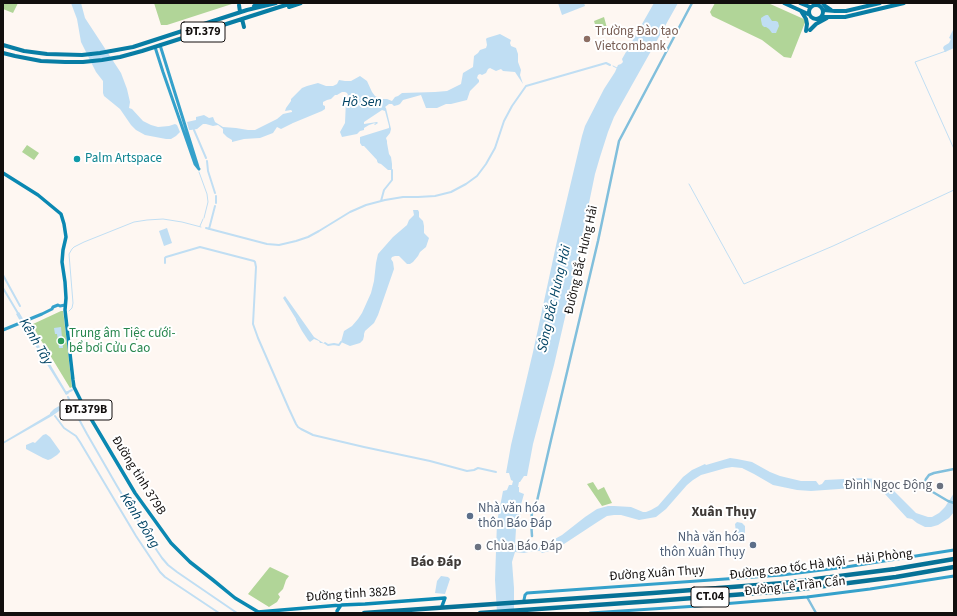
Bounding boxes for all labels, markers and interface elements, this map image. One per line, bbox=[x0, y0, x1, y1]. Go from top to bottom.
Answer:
road number: ĐT.379 bbox=[181, 22, 225, 42]
place label: Trường Đào tạo Vietcombank bbox=[595, 24, 678, 55]
marker: Trường Đào tạo Vietcombank bbox=[582, 34, 592, 44]
water label: Hồ Sen bbox=[342, 95, 382, 111]
place label: Palm Artspace bbox=[85, 151, 162, 167]
marker: Palm Artspace bbox=[72, 154, 82, 164]
street label: Đường Bắc Hưng Hải bbox=[562, 204, 602, 316]
water label: Sông Bắc Hưng Hải bbox=[534, 244, 576, 354]
water label: Kênh Tây bbox=[14, 315, 56, 369]
place label: Trung âm Tiệc cưới- bể bơi Cửu Cao bbox=[69, 326, 176, 357]
marker: Trung âm Tiệc cưới- bể bơi Cửu Cao bbox=[56, 336, 66, 346]
road number: ĐT.379B bbox=[60, 400, 112, 420]
street label: Đường tỉnh 379B bbox=[108, 434, 168, 518]
place label: Đình Ngọc Động bbox=[844, 478, 932, 494]
marker: Đình Ngọc Động bbox=[935, 481, 945, 491]
water label: Kênh Đông bbox=[115, 490, 163, 552]
place label: Nhà văn hóa thôn Báo Đáp bbox=[478, 501, 552, 532]
district label: Xuân Thụy bbox=[692, 505, 756, 521]
marker: Nhà văn hóa thôn Báo Đáp bbox=[465, 511, 475, 521]
place label: Nhà văn hóa thôn Xuân Thụy bbox=[660, 530, 745, 561]
place label: Chùa Báo Đáp bbox=[486, 539, 563, 555]
marker: Nhà văn hóa thôn Xuân Thụy bbox=[748, 540, 758, 550]
marker: Chùa Báo Đáp bbox=[473, 542, 483, 552]
street label: Đường cao tốc Hà Nội – Hải Phòng bbox=[729, 546, 913, 584]
district label: Báo Đáp bbox=[411, 555, 461, 571]
street label: Đường Xuân Thụy bbox=[609, 563, 705, 585]
street label: Đường Lê Trần Cẩn bbox=[744, 574, 846, 600]
street label: Đường tỉnh 382B bbox=[306, 584, 396, 606]
road number: CT.04 bbox=[691, 587, 729, 607]

